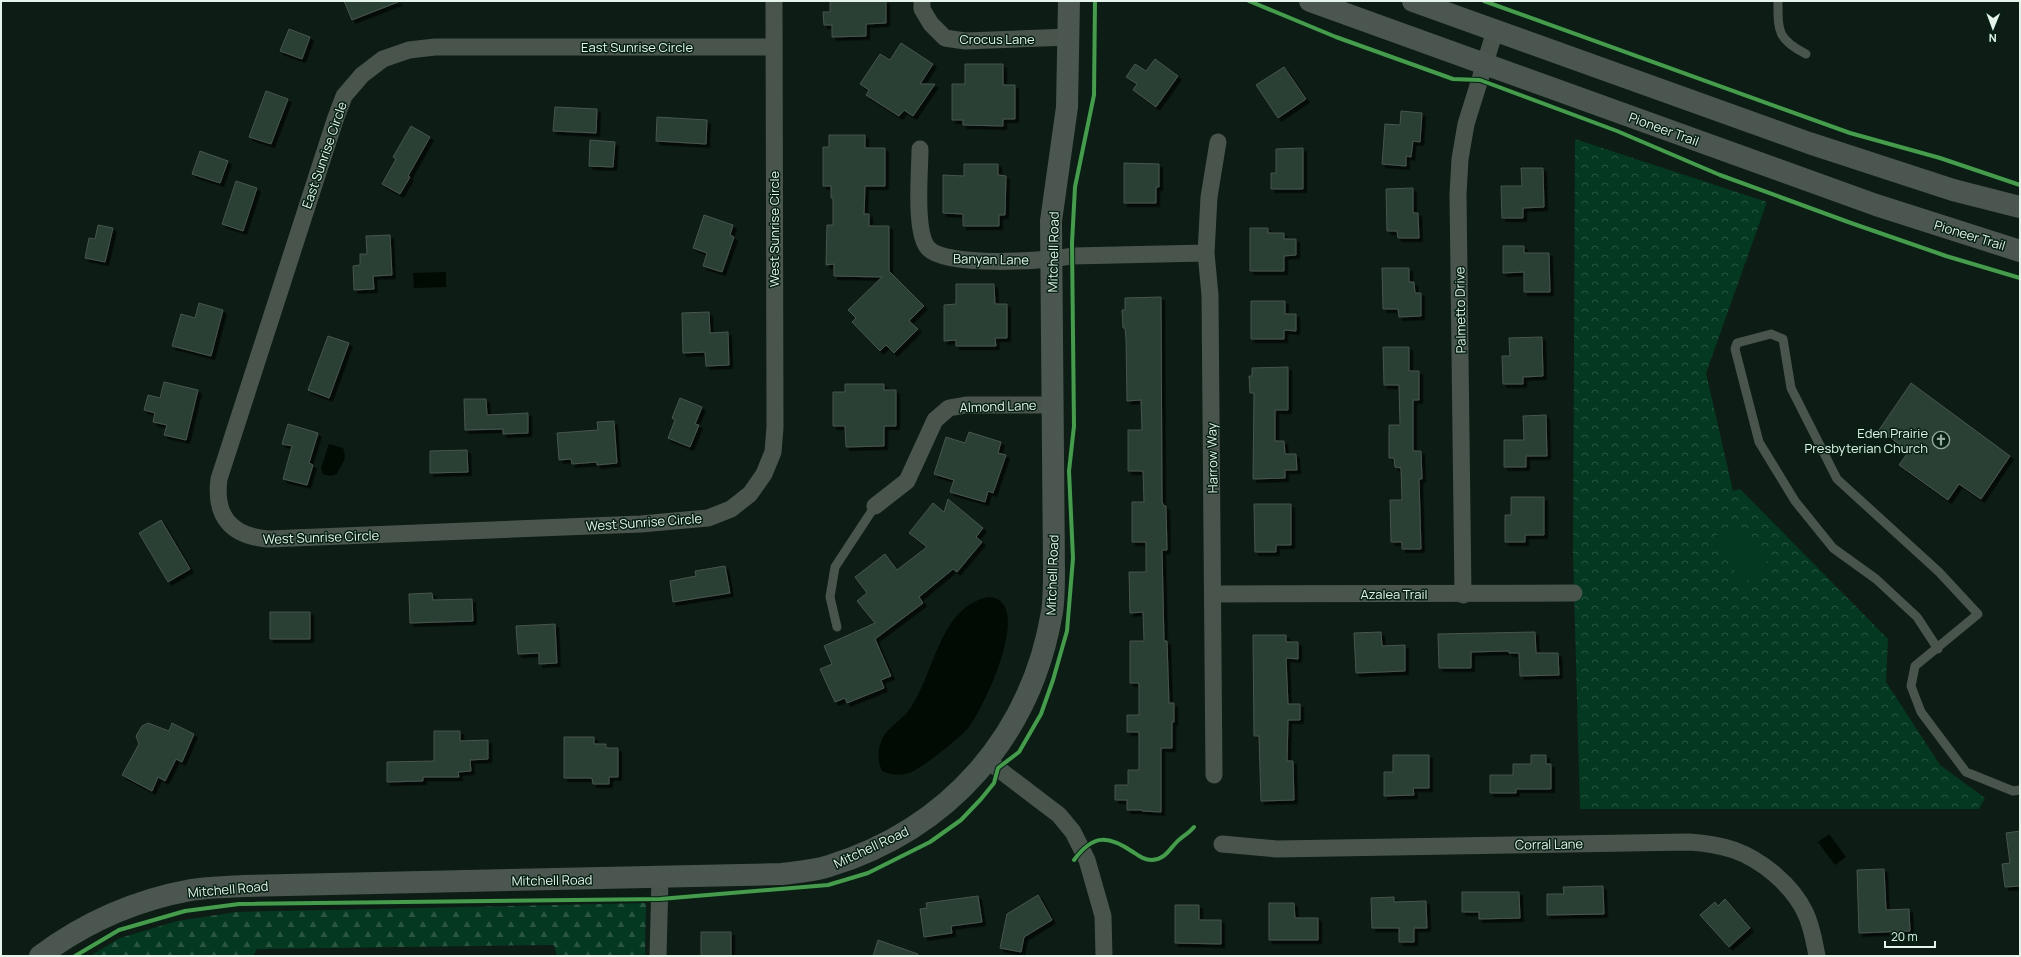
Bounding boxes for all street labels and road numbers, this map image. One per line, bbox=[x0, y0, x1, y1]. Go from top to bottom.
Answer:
street label: Crocus Lane bbox=[959, 30, 1035, 48]
street label: East Sunrise Circle bbox=[581, 38, 693, 56]
street label: East Sunrise Circle bbox=[297, 99, 351, 211]
street label: Pioneer Trail bbox=[1626, 108, 1702, 150]
street label: West Sunrise Circle bbox=[765, 170, 783, 287]
street label: Mitchell Road bbox=[1043, 211, 1063, 293]
street label: Pioneer Trail bbox=[1932, 216, 2008, 254]
street label: Banyan Lane bbox=[953, 249, 1030, 269]
street label: Palmetto Drive bbox=[1450, 266, 1470, 354]
street label: Almond Lane bbox=[959, 396, 1037, 416]
street label: Harrow Way bbox=[1202, 422, 1222, 493]
street label: West Sunrise Circle bbox=[585, 509, 703, 535]
street label: West Sunrise Circle bbox=[263, 526, 380, 548]
street label: Mitchell Road bbox=[1042, 534, 1062, 616]
street label: Azalea Trail bbox=[1360, 585, 1428, 603]
street label: Mitchell Road bbox=[831, 822, 911, 872]
street label: Corral Lane bbox=[1515, 834, 1584, 854]
street label: Mitchell Road bbox=[511, 870, 593, 890]
street label: Mitchell Road bbox=[187, 877, 269, 901]

